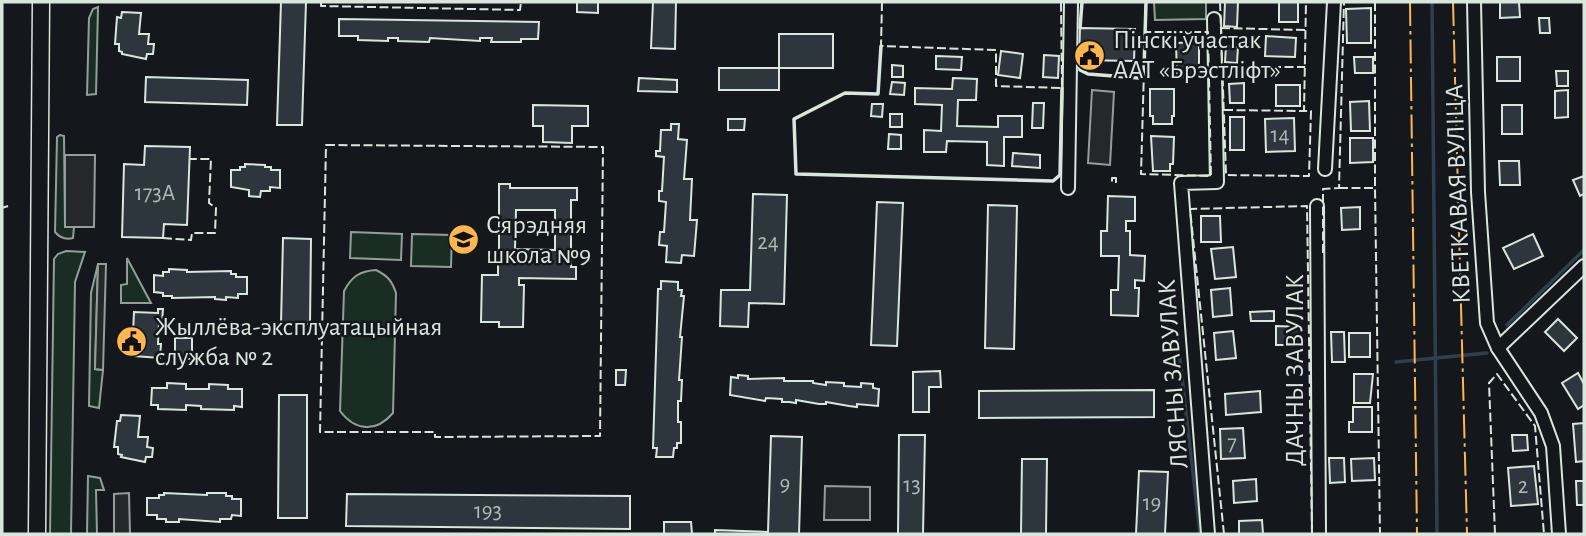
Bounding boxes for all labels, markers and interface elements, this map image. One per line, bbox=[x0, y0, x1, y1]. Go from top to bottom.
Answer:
place label: Пінскі ўчастак ААТ «Брэстліфт» bbox=[1113, 27, 1281, 83]
public building icon: Пінскі ўчастак ААТ «Брэстліфт» bbox=[1073, 38, 1107, 72]
street label: КВЕТКАВАЯ ВУЛІЦА bbox=[1441, 84, 1475, 304]
house number: 14 bbox=[1271, 124, 1289, 147]
house number: 173А bbox=[135, 182, 175, 205]
place label: Сярэдняя школа №9 bbox=[486, 212, 591, 268]
school or university icon: Сярэдняя школа №9 bbox=[446, 223, 480, 257]
house number: 24 bbox=[757, 231, 779, 254]
street label: ДАЧНЫ ЗАВУЛАК bbox=[1282, 274, 1308, 466]
street label: ЛЯСНЫ ЗАВУЛАК bbox=[1153, 279, 1193, 469]
place label: Жыллёва-эксплуатацыйная служба № 2 bbox=[155, 314, 442, 370]
public building icon: Жыллёва-эксплуатацыйная служба № 2 bbox=[115, 325, 149, 359]
house number: 7 bbox=[1227, 432, 1237, 455]
house number: 9 bbox=[780, 473, 790, 496]
house number: 13 bbox=[903, 474, 921, 497]
house number: 2 bbox=[1518, 475, 1528, 498]
house number: 19 bbox=[1143, 492, 1161, 515]
house number: 193 bbox=[474, 500, 502, 523]

